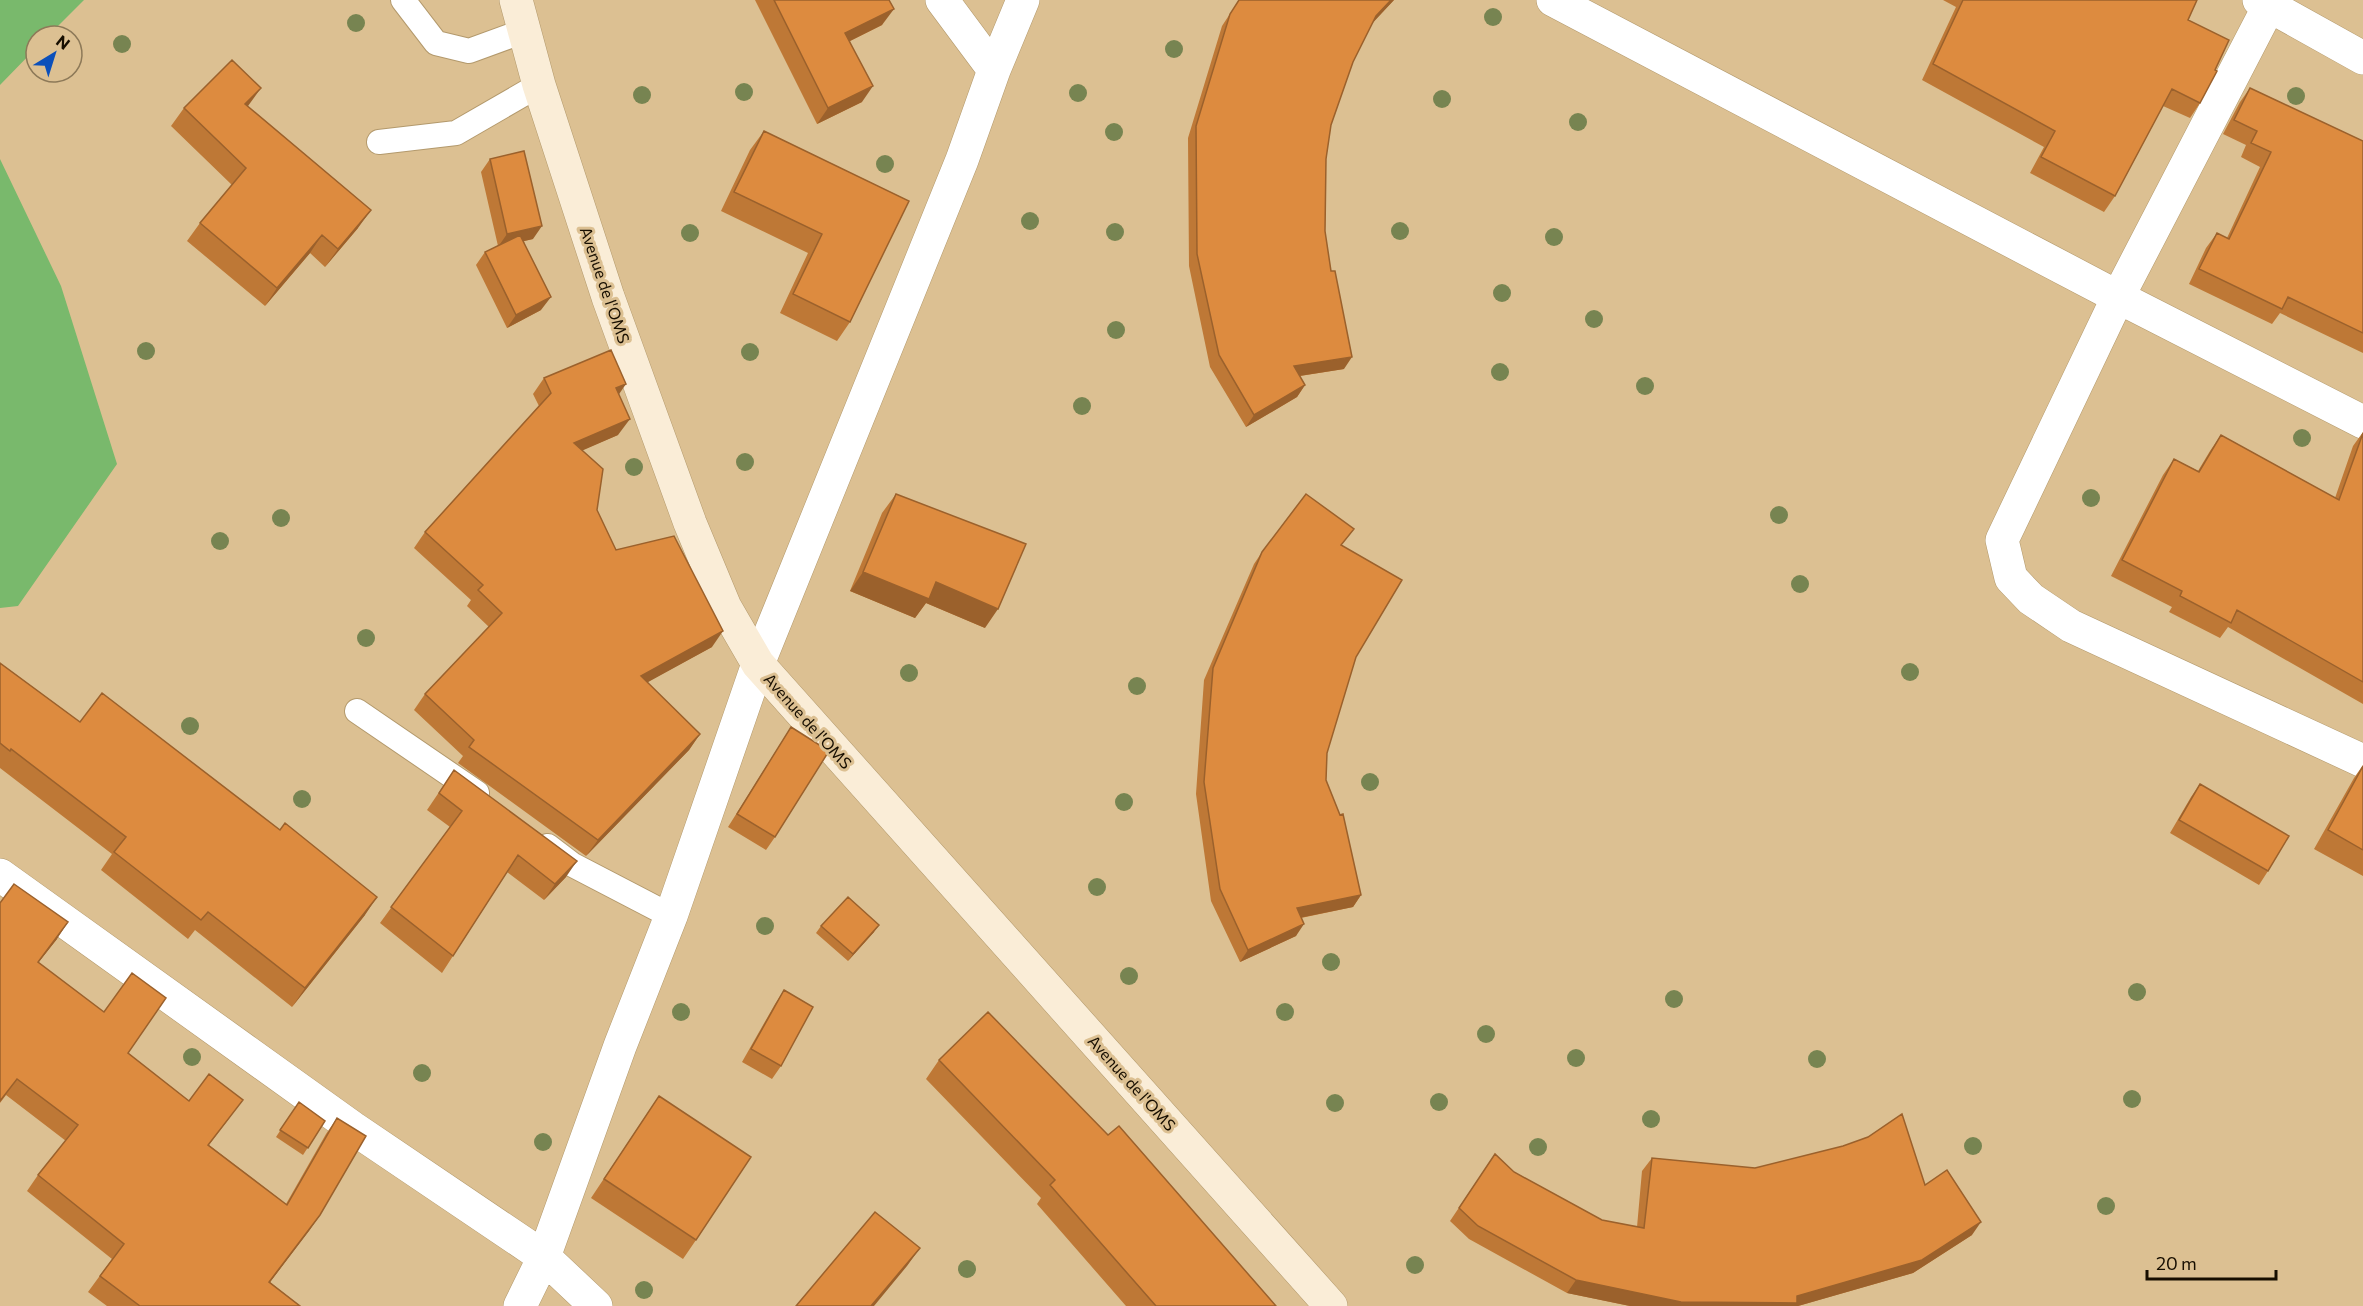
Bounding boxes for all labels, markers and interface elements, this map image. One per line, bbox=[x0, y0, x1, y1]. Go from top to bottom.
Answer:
north arrow bbox=[24, 24, 84, 84]
text: N bbox=[53, 31, 74, 53]
street label: Avenue de l'OMS bbox=[577, 224, 634, 346]
street label: Avenue de l'OMS bbox=[761, 669, 856, 772]
street label: Avenue de l'OMS bbox=[1085, 1031, 1180, 1134]
scale bar bbox=[2147, 1243, 2276, 1281]
text: 20 m bbox=[2156, 1252, 2197, 1274]

